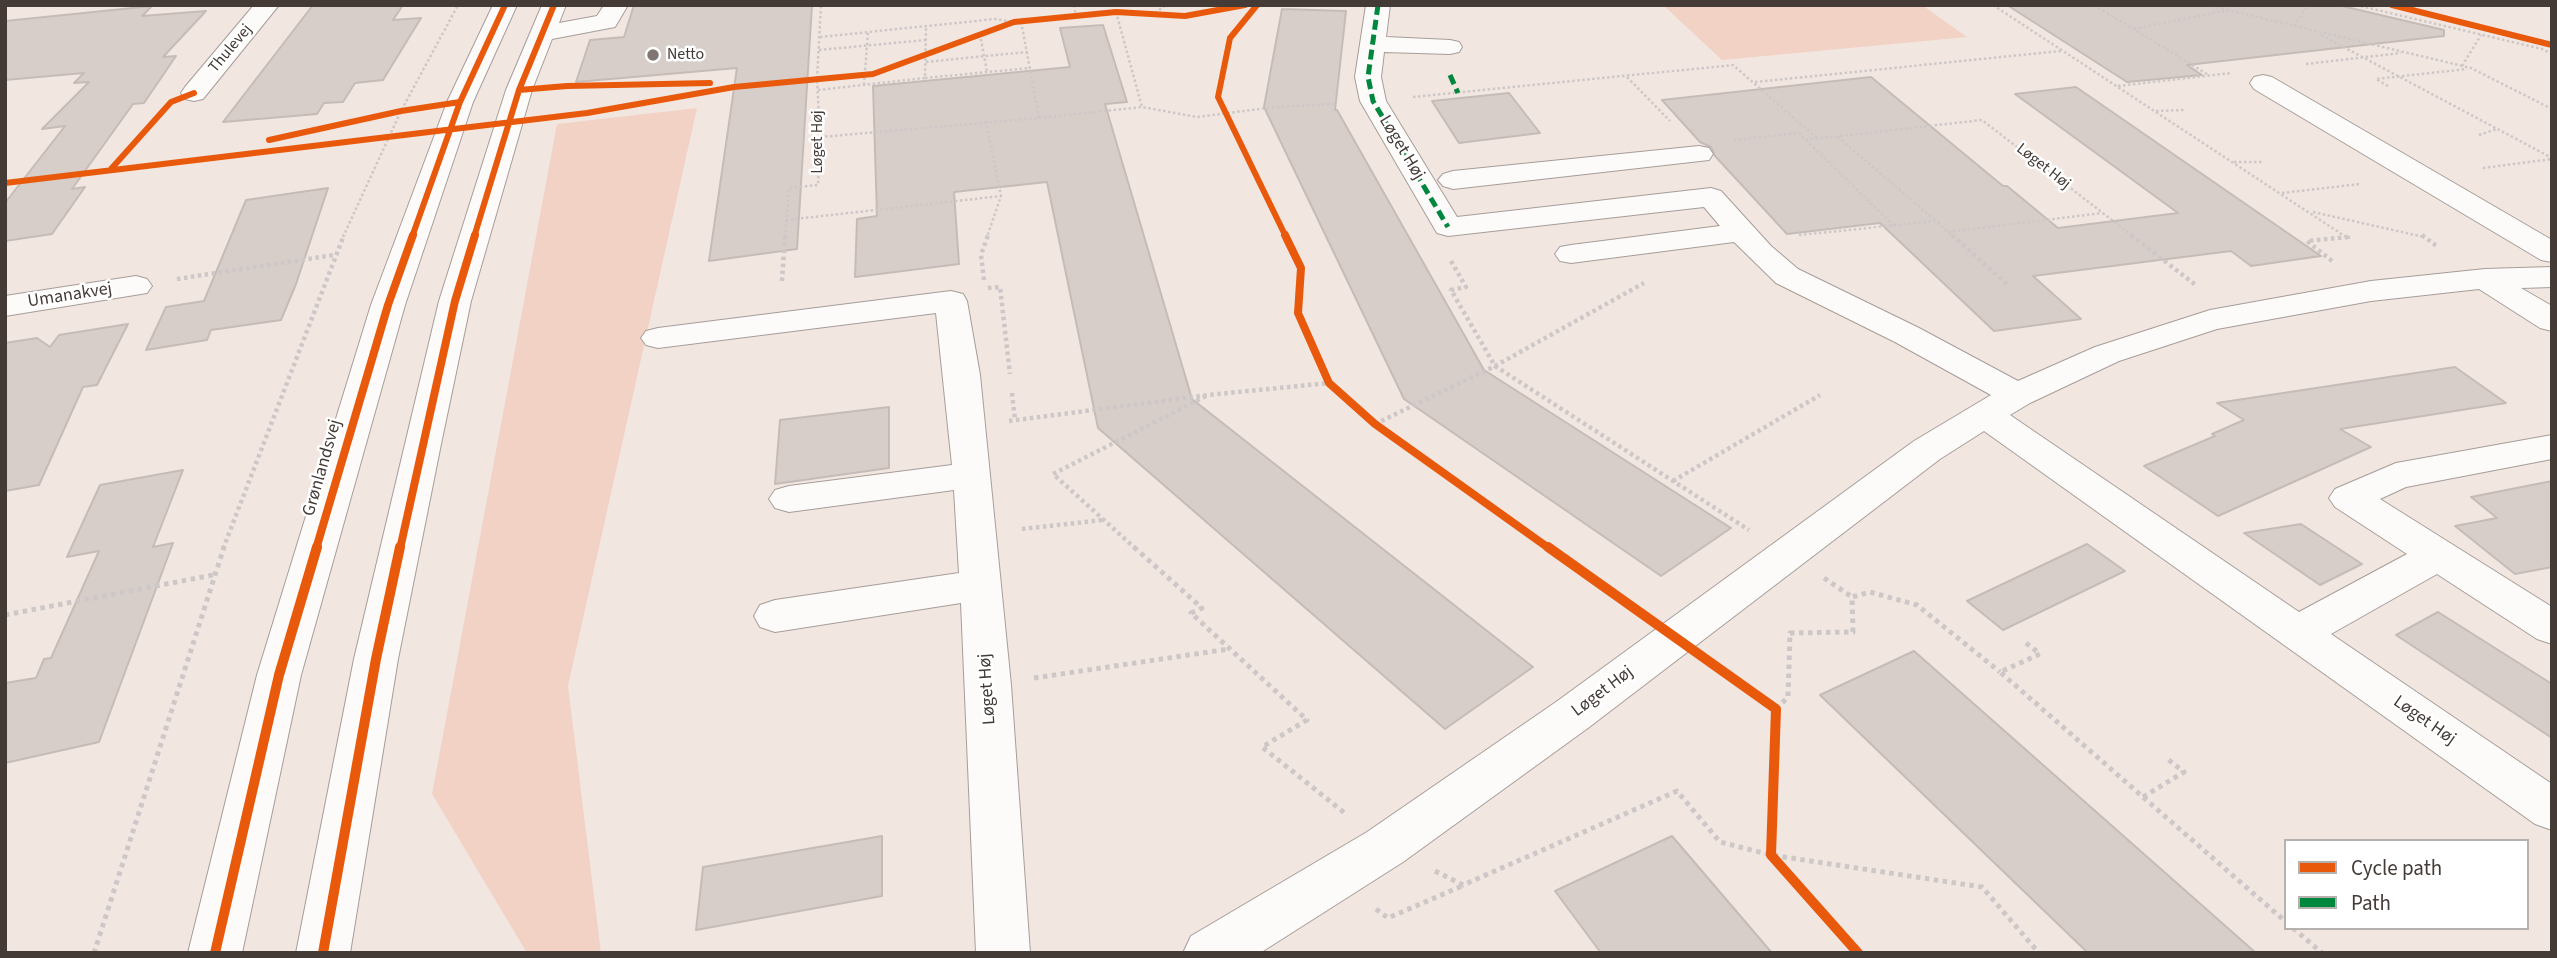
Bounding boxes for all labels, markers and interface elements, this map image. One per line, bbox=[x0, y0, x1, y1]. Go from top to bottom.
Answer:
street label: Thulevej bbox=[205, 21, 257, 77]
place label: Netto bbox=[667, 45, 704, 65]
marker: Netto bbox=[645, 47, 661, 63]
street label: Løget Høj bbox=[808, 110, 828, 174]
street label: Løget Høj bbox=[1373, 112, 1429, 184]
street label: Løget Høj bbox=[2012, 140, 2074, 194]
street label: Umanakvej bbox=[26, 279, 114, 313]
street label: Grønlandsvej bbox=[299, 417, 347, 519]
street label: Løget Høj bbox=[975, 653, 1001, 725]
street label: Løget Høj bbox=[1568, 662, 1638, 722]
street label: Løget Høj bbox=[2389, 692, 2459, 750]
legend bbox=[2284, 839, 2529, 930]
text: Cycle path bbox=[2351, 853, 2442, 883]
text: Path bbox=[2351, 888, 2391, 918]

